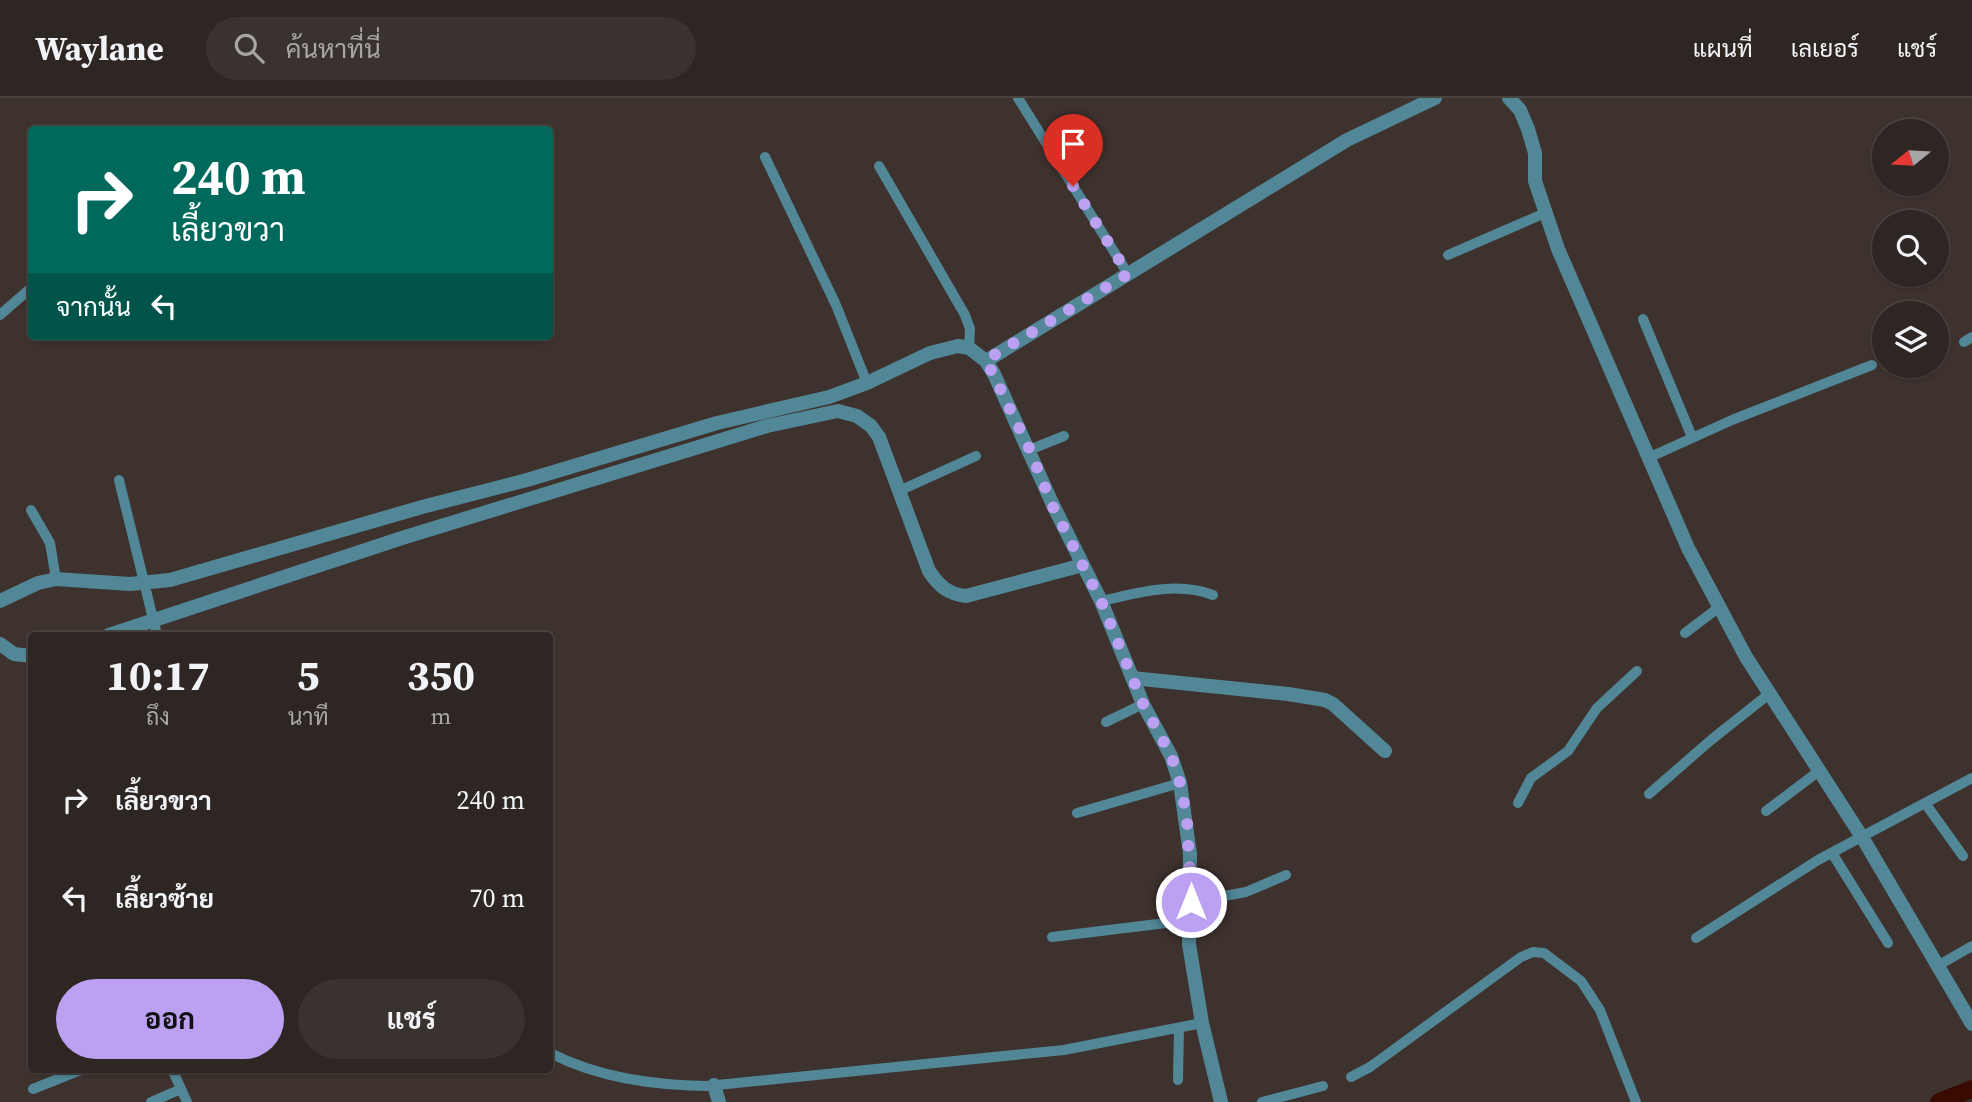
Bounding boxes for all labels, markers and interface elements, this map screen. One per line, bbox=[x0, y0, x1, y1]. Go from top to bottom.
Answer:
search box bbox=[206, 17, 696, 80]
text: Waylane bbox=[35, 26, 164, 71]
icon: search bbox=[230, 29, 268, 67]
text: ค้นหาที่นี่ bbox=[286, 31, 381, 67]
text: แผนที่ bbox=[1693, 32, 1753, 65]
text: เลเยอร์ bbox=[1791, 32, 1859, 65]
text: แชร์ bbox=[1897, 32, 1937, 65]
pin bbox=[1043, 114, 1103, 186]
north arrow bbox=[1872, 119, 1950, 196]
map controls bbox=[1872, 119, 1949, 378]
icon: arrive bbox=[1054, 125, 1092, 163]
text: 240 m bbox=[171, 143, 306, 210]
icon: right bbox=[56, 154, 147, 245]
text: เลี้ยวขวา bbox=[171, 208, 285, 252]
button: search bbox=[1872, 210, 1949, 287]
icon: left bbox=[145, 287, 183, 325]
text: จากนั้น bbox=[56, 289, 131, 325]
button: layers bbox=[1872, 301, 1949, 378]
text: 10:17 bbox=[106, 646, 210, 704]
text: 5 bbox=[297, 646, 320, 704]
text: 350 bbox=[407, 646, 475, 704]
text: m bbox=[430, 700, 451, 732]
text: ถึง bbox=[146, 701, 170, 733]
text: นาที bbox=[288, 701, 329, 733]
icon: right bbox=[56, 781, 94, 819]
text: 240 m bbox=[457, 782, 525, 818]
text: เลี้ยวขวา bbox=[115, 783, 212, 819]
position arrow bbox=[1154, 865, 1228, 939]
icon: left bbox=[56, 879, 94, 917]
text: 70 m bbox=[470, 880, 525, 916]
text: เลี้ยวซ้าย bbox=[115, 881, 214, 917]
button: ออก bbox=[56, 979, 284, 1059]
button: แชร์ bbox=[298, 979, 525, 1059]

